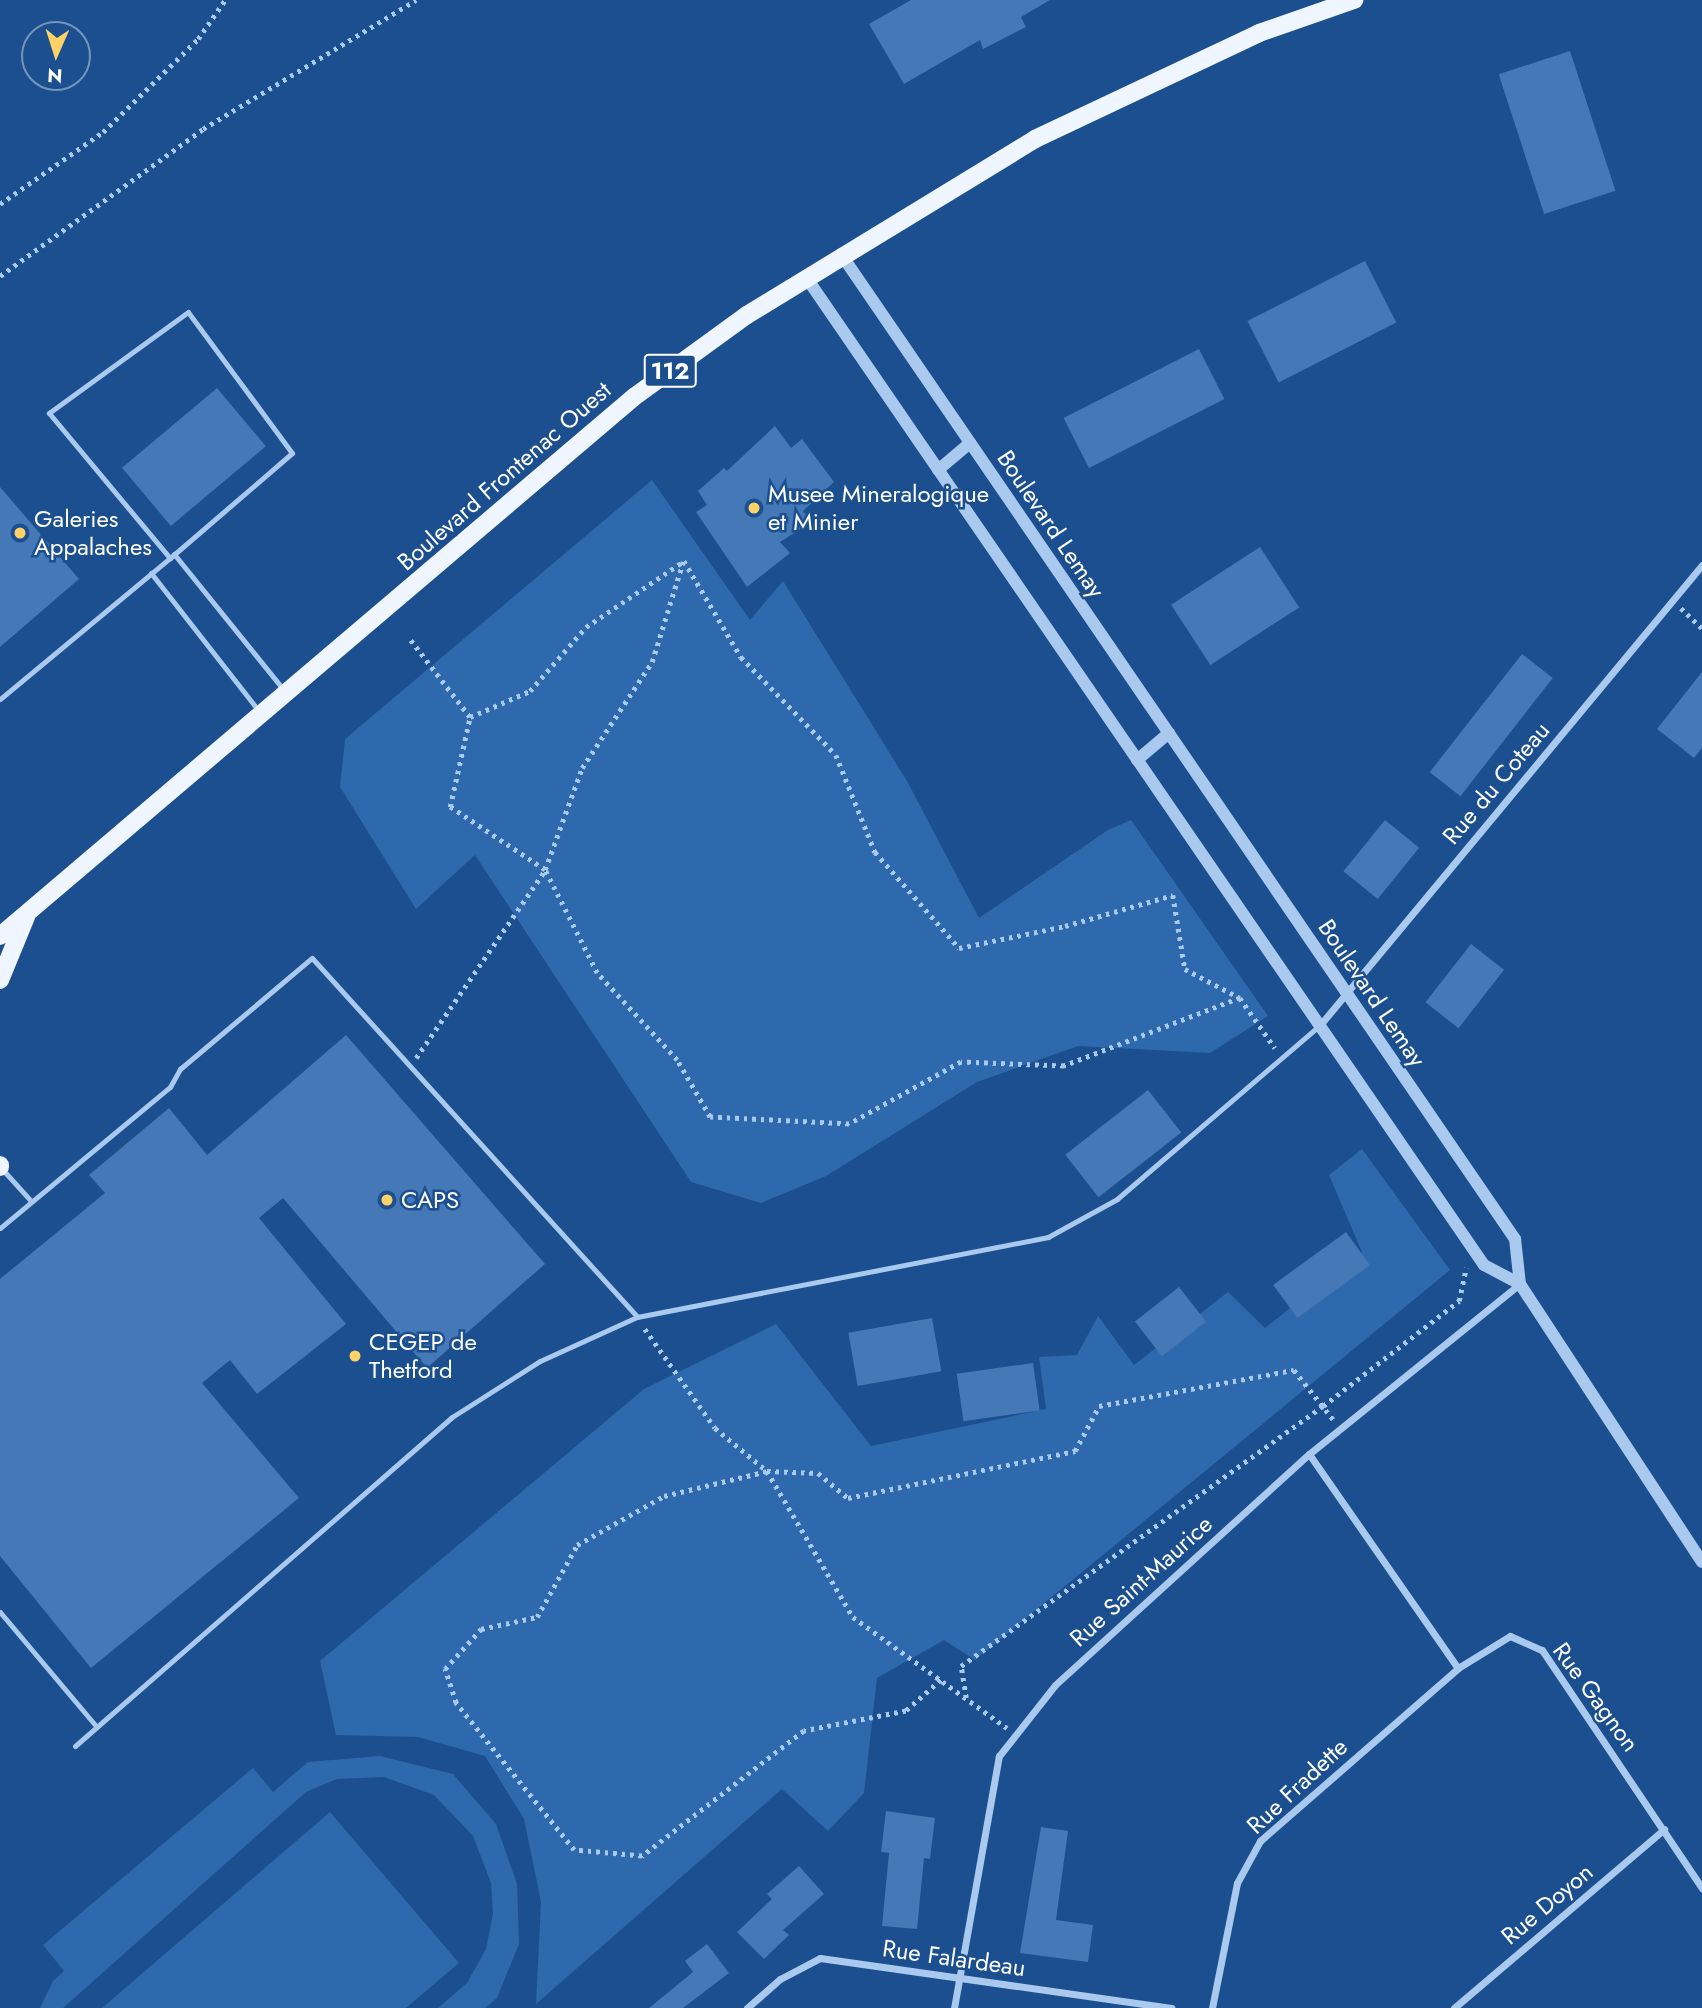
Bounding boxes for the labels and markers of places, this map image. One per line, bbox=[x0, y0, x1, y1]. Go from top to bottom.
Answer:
place label: Musee Mineralogique et Minier bbox=[768, 480, 989, 536]
marker: Musee Mineralogique et Minier bbox=[746, 500, 762, 516]
place label: Galeries Appalaches bbox=[34, 505, 152, 561]
marker: Galeries Appalaches bbox=[12, 525, 28, 541]
place label: CAPS bbox=[401, 1186, 459, 1214]
marker: CAPS bbox=[379, 1192, 395, 1208]
place label: CEGEP de Thetford bbox=[369, 1328, 477, 1384]
marker: CEGEP de Thetford bbox=[347, 1348, 363, 1364]

